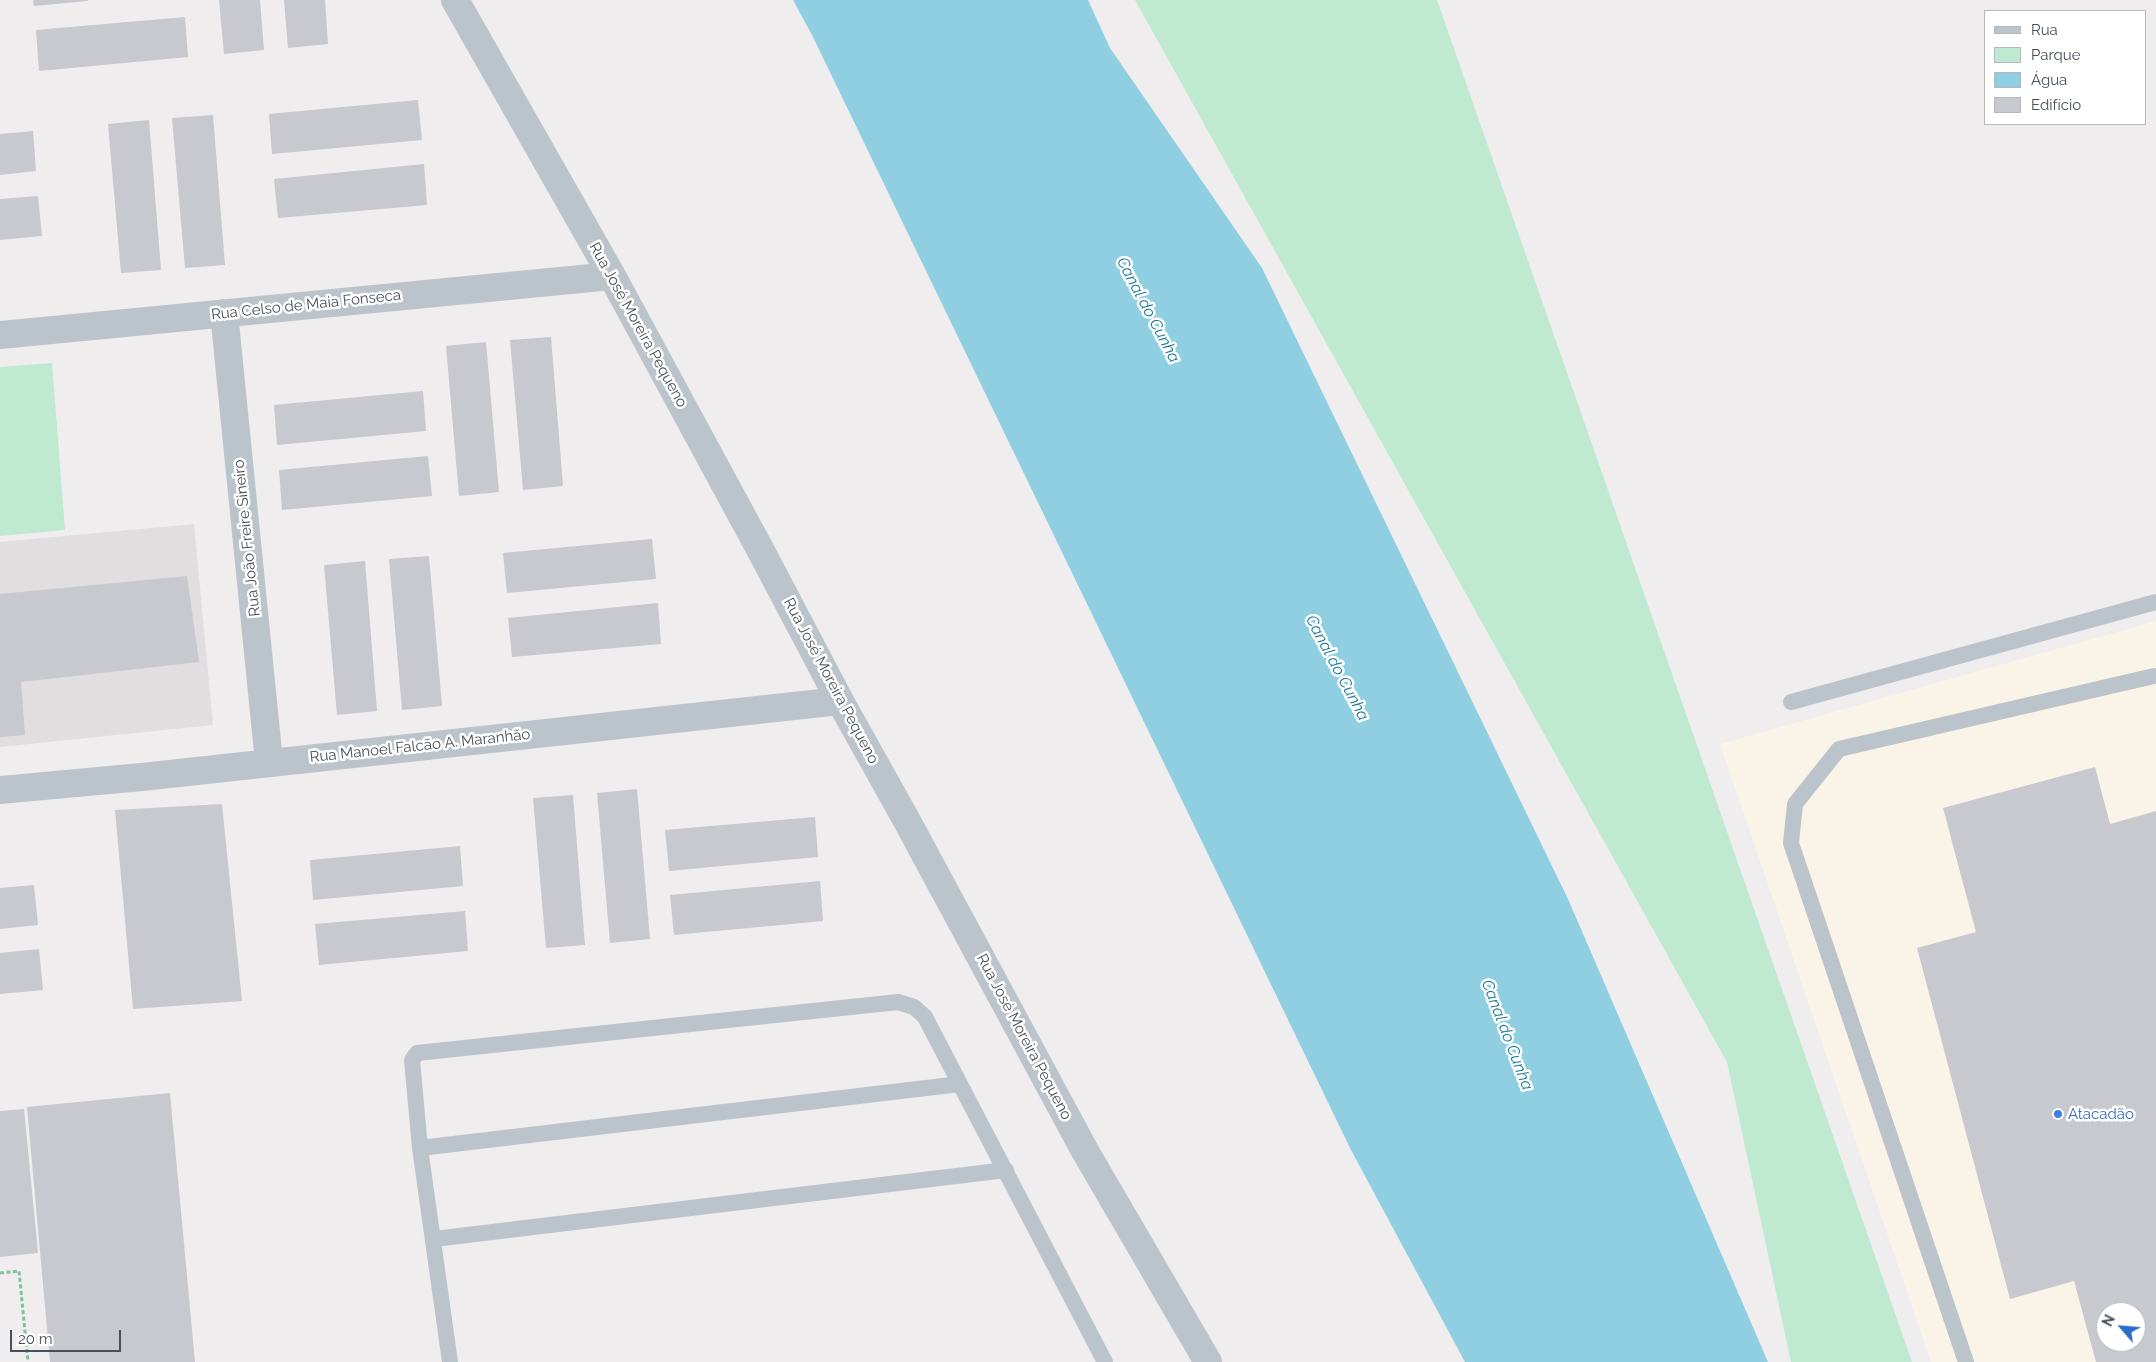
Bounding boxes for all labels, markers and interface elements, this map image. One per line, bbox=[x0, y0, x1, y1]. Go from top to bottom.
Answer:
legend bbox=[1984, 10, 2146, 125]
text: Rua bbox=[2031, 21, 2058, 39]
text: Parque bbox=[2031, 46, 2080, 64]
text: Água bbox=[2031, 71, 2067, 89]
text: Edifício bbox=[2031, 96, 2081, 114]
street label: Rua José Moreira Pequeno bbox=[585, 240, 691, 410]
water label: Canal do Cunha bbox=[1112, 254, 1184, 366]
street label: Rua Celso de Maia Fonseca bbox=[210, 286, 402, 324]
street label: Rua João Freire Sineiro bbox=[230, 459, 264, 617]
street label: Rua José Moreira Pequeno bbox=[780, 595, 882, 767]
water label: Canal do Cunha bbox=[1301, 612, 1373, 724]
street label: Rua Manoel Falcão A. Maranhão bbox=[309, 725, 531, 767]
street label: Rua José Moreira Pequeno bbox=[973, 951, 1075, 1123]
water label: Canal do Cunha bbox=[1477, 977, 1537, 1093]
place label: Atacadão bbox=[2068, 1105, 2134, 1123]
marker: Atacadão bbox=[2052, 1108, 2064, 1120]
north arrow bbox=[2096, 1302, 2146, 1352]
text: N bbox=[2099, 1312, 2118, 1329]
scale bar bbox=[12, 1320, 124, 1352]
text: 20 m bbox=[18, 1330, 53, 1348]

